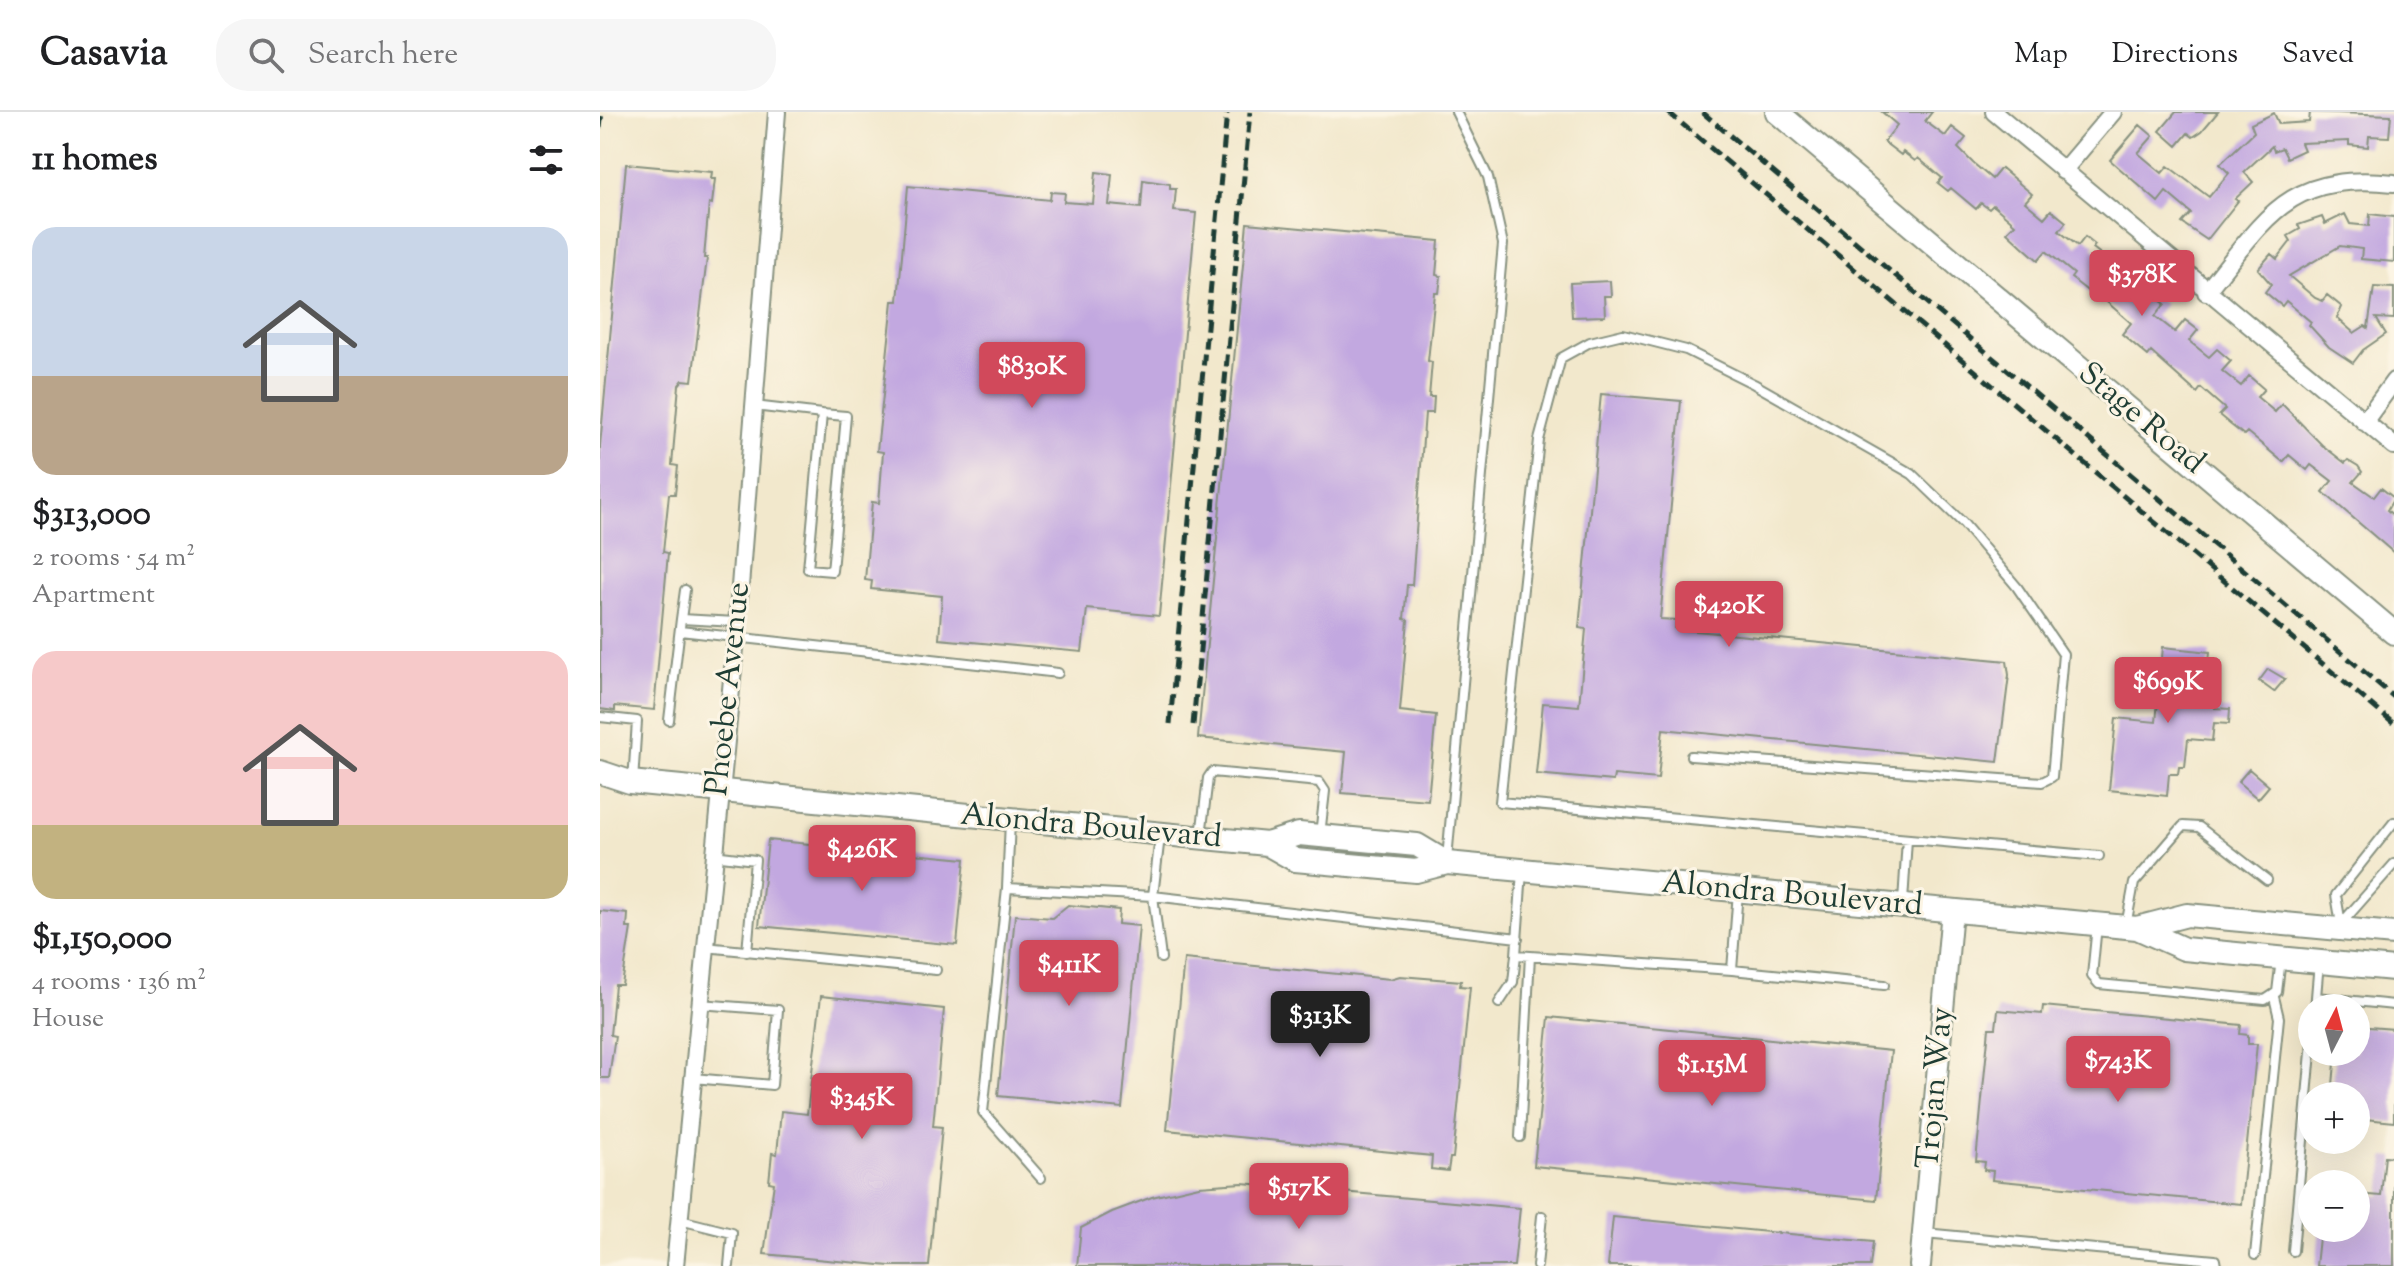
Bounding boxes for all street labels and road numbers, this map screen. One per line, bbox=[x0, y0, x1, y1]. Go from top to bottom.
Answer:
street label: Stage Road bbox=[2067, 352, 2215, 486]
street label: Phoebe Avenue bbox=[695, 580, 763, 798]
street label: Alondra Boulevard bbox=[958, 793, 1224, 861]
street label: Alondra Boulevard bbox=[1659, 861, 1925, 929]
street label: Trojan Way bbox=[1906, 1005, 1966, 1171]

